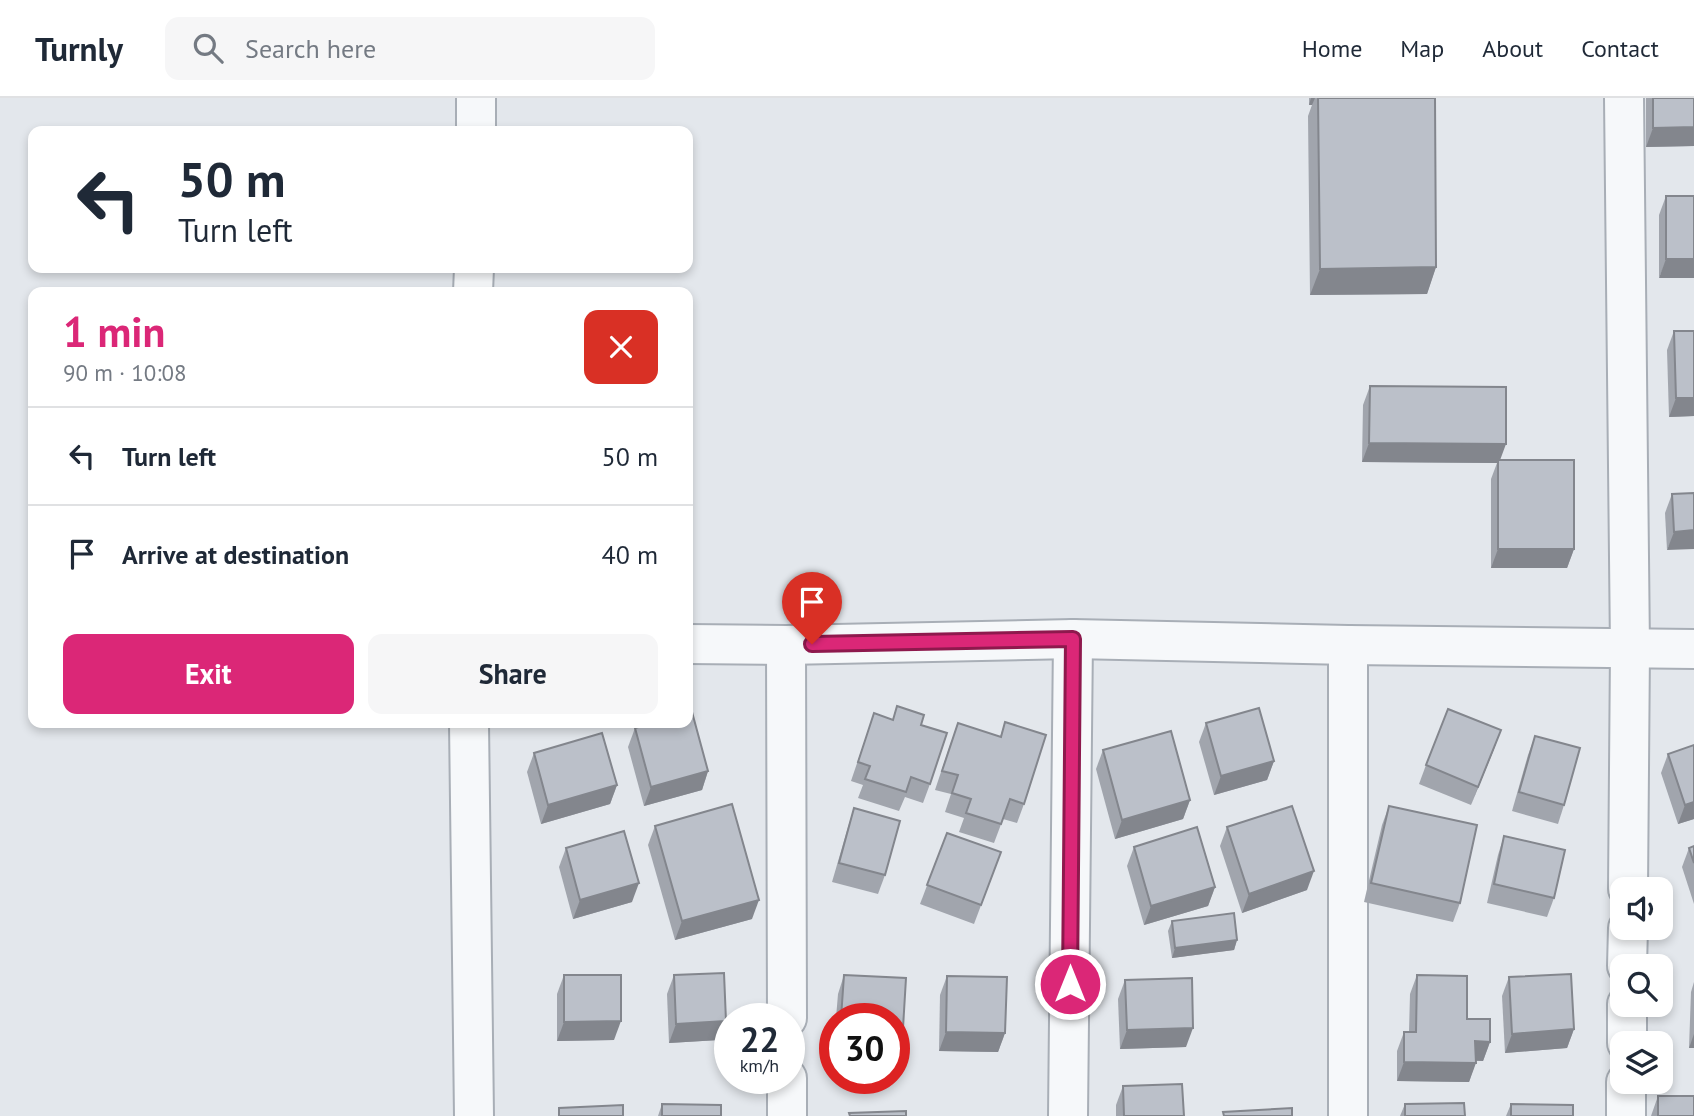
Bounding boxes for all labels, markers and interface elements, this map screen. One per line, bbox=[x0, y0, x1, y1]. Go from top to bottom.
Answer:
search box bbox=[165, 17, 655, 80]
text: Turnly bbox=[35, 27, 123, 70]
icon: search bbox=[189, 29, 227, 67]
text: Search here bbox=[245, 32, 376, 65]
text: Home bbox=[1302, 33, 1362, 64]
text: Map bbox=[1400, 33, 1444, 64]
text: About bbox=[1482, 33, 1543, 64]
text: Contact bbox=[1581, 33, 1659, 64]
text: 50 m bbox=[178, 147, 285, 211]
icon: left bbox=[63, 154, 154, 245]
text: Turn left bbox=[178, 209, 293, 251]
text: 1 min bbox=[63, 304, 165, 359]
button: close bbox=[584, 310, 658, 384]
text: 90 m · 10:08 bbox=[63, 358, 187, 387]
icon: left bbox=[63, 437, 101, 475]
text: Turn left bbox=[122, 440, 216, 473]
text: 50 m bbox=[602, 440, 658, 473]
icon: arrive bbox=[63, 535, 101, 573]
text: Arrive at destination bbox=[122, 538, 349, 571]
text: 40 m bbox=[602, 538, 658, 571]
pin bbox=[782, 572, 842, 644]
icon: arrive bbox=[793, 583, 831, 621]
button: Exit bbox=[63, 634, 354, 714]
button: Share bbox=[368, 634, 658, 714]
map controls bbox=[1610, 877, 1673, 1094]
button: sound bbox=[1610, 877, 1673, 940]
position arrow bbox=[1033, 947, 1107, 1021]
button: search bbox=[1610, 954, 1673, 1017]
speed limit sign: 30 bbox=[819, 1003, 910, 1094]
text: 22 bbox=[740, 1016, 779, 1062]
button: layers bbox=[1610, 1031, 1673, 1094]
text: km/h bbox=[740, 1054, 779, 1077]

